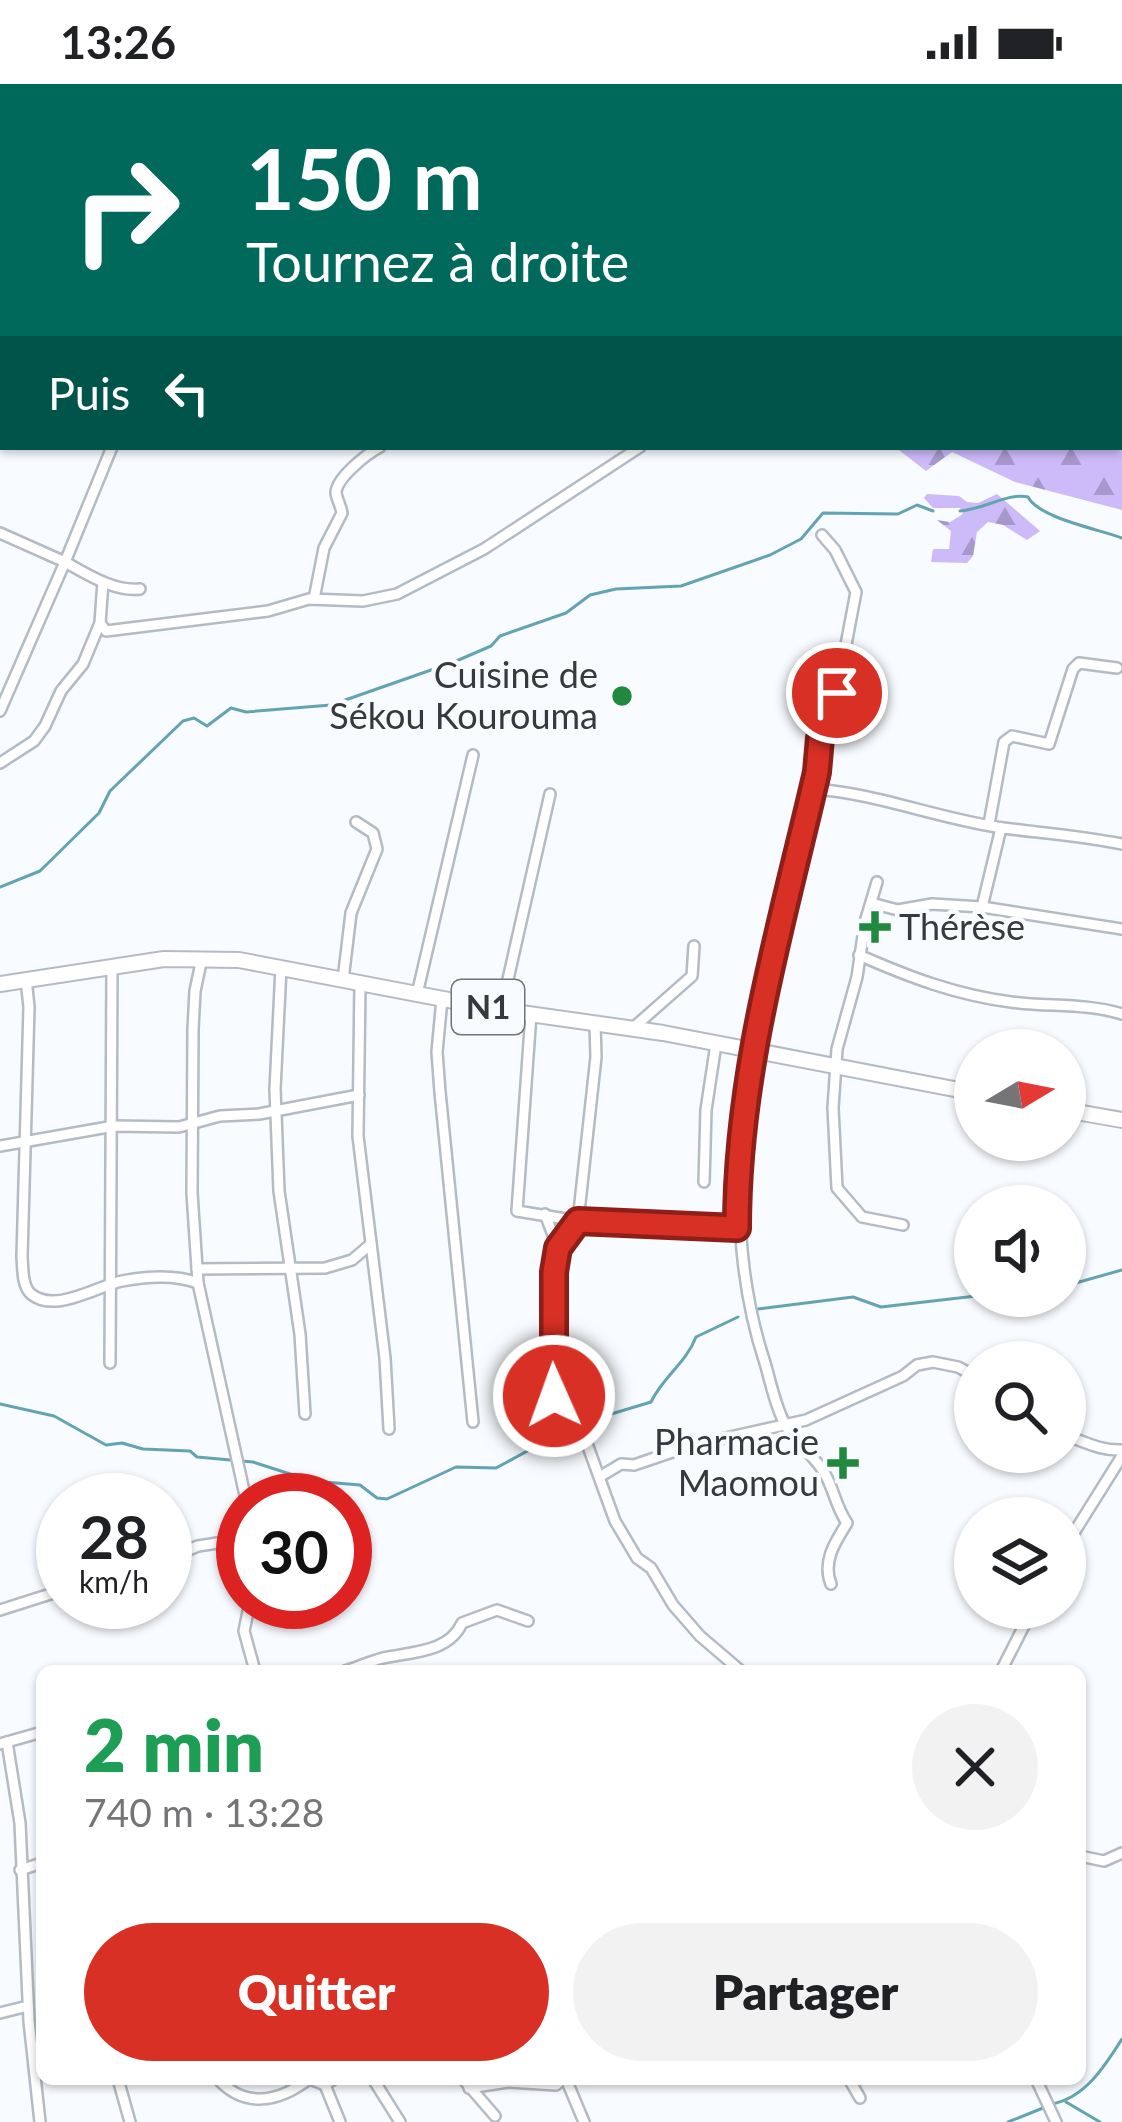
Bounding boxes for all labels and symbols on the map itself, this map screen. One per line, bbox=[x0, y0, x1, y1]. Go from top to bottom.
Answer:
pin bbox=[786, 642, 888, 744]
place label: Cuisine de Sékou Kourouma bbox=[329, 652, 598, 737]
marker: Cuisine de Sékou Kourouma bbox=[609, 683, 635, 709]
place label: Thérèse bbox=[899, 904, 1025, 948]
marker: Thérèse bbox=[862, 914, 888, 940]
road number: N1 bbox=[452, 980, 524, 1034]
north arrow bbox=[954, 1029, 1086, 1161]
position arrow bbox=[491, 1333, 617, 1459]
place label: Pharmacie Maomou bbox=[654, 1419, 819, 1504]
marker: Pharmacie Maomou bbox=[830, 1450, 856, 1476]
speed limit sign: 30 bbox=[216, 1473, 372, 1629]

